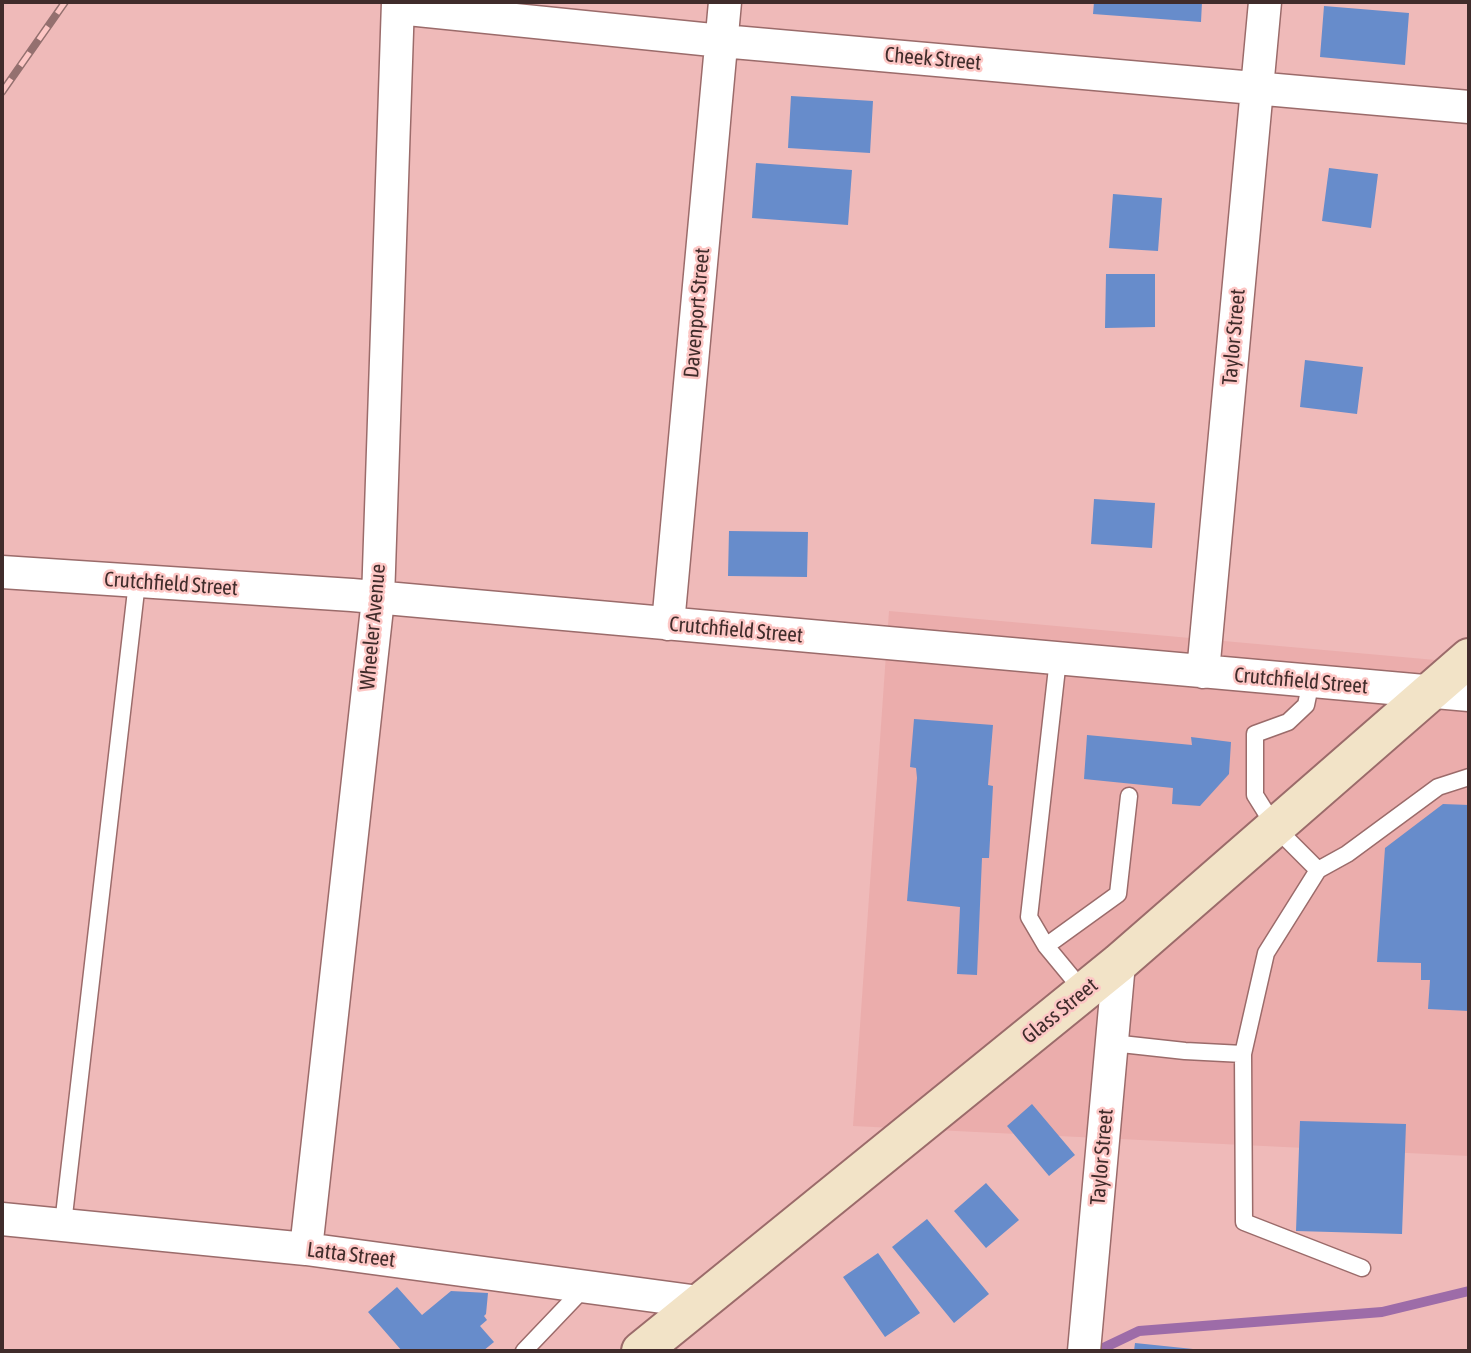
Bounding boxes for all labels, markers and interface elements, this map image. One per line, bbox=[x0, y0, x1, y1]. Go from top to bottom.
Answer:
street label: Cheek Street bbox=[884, 42, 982, 76]
street label: Davenport Street bbox=[679, 247, 715, 379]
street label: Taylor Street bbox=[1217, 288, 1251, 386]
street label: Wheeler Avenue bbox=[355, 563, 391, 691]
street label: Crutchfield Street bbox=[103, 567, 239, 601]
street label: Crutchfield Street bbox=[668, 612, 804, 648]
street label: Crutchfield Street bbox=[1233, 663, 1369, 699]
street label: Glass Street bbox=[1017, 973, 1103, 1049]
street label: Taylor Street bbox=[1085, 1108, 1119, 1206]
street label: Latta Street bbox=[305, 1237, 397, 1273]

